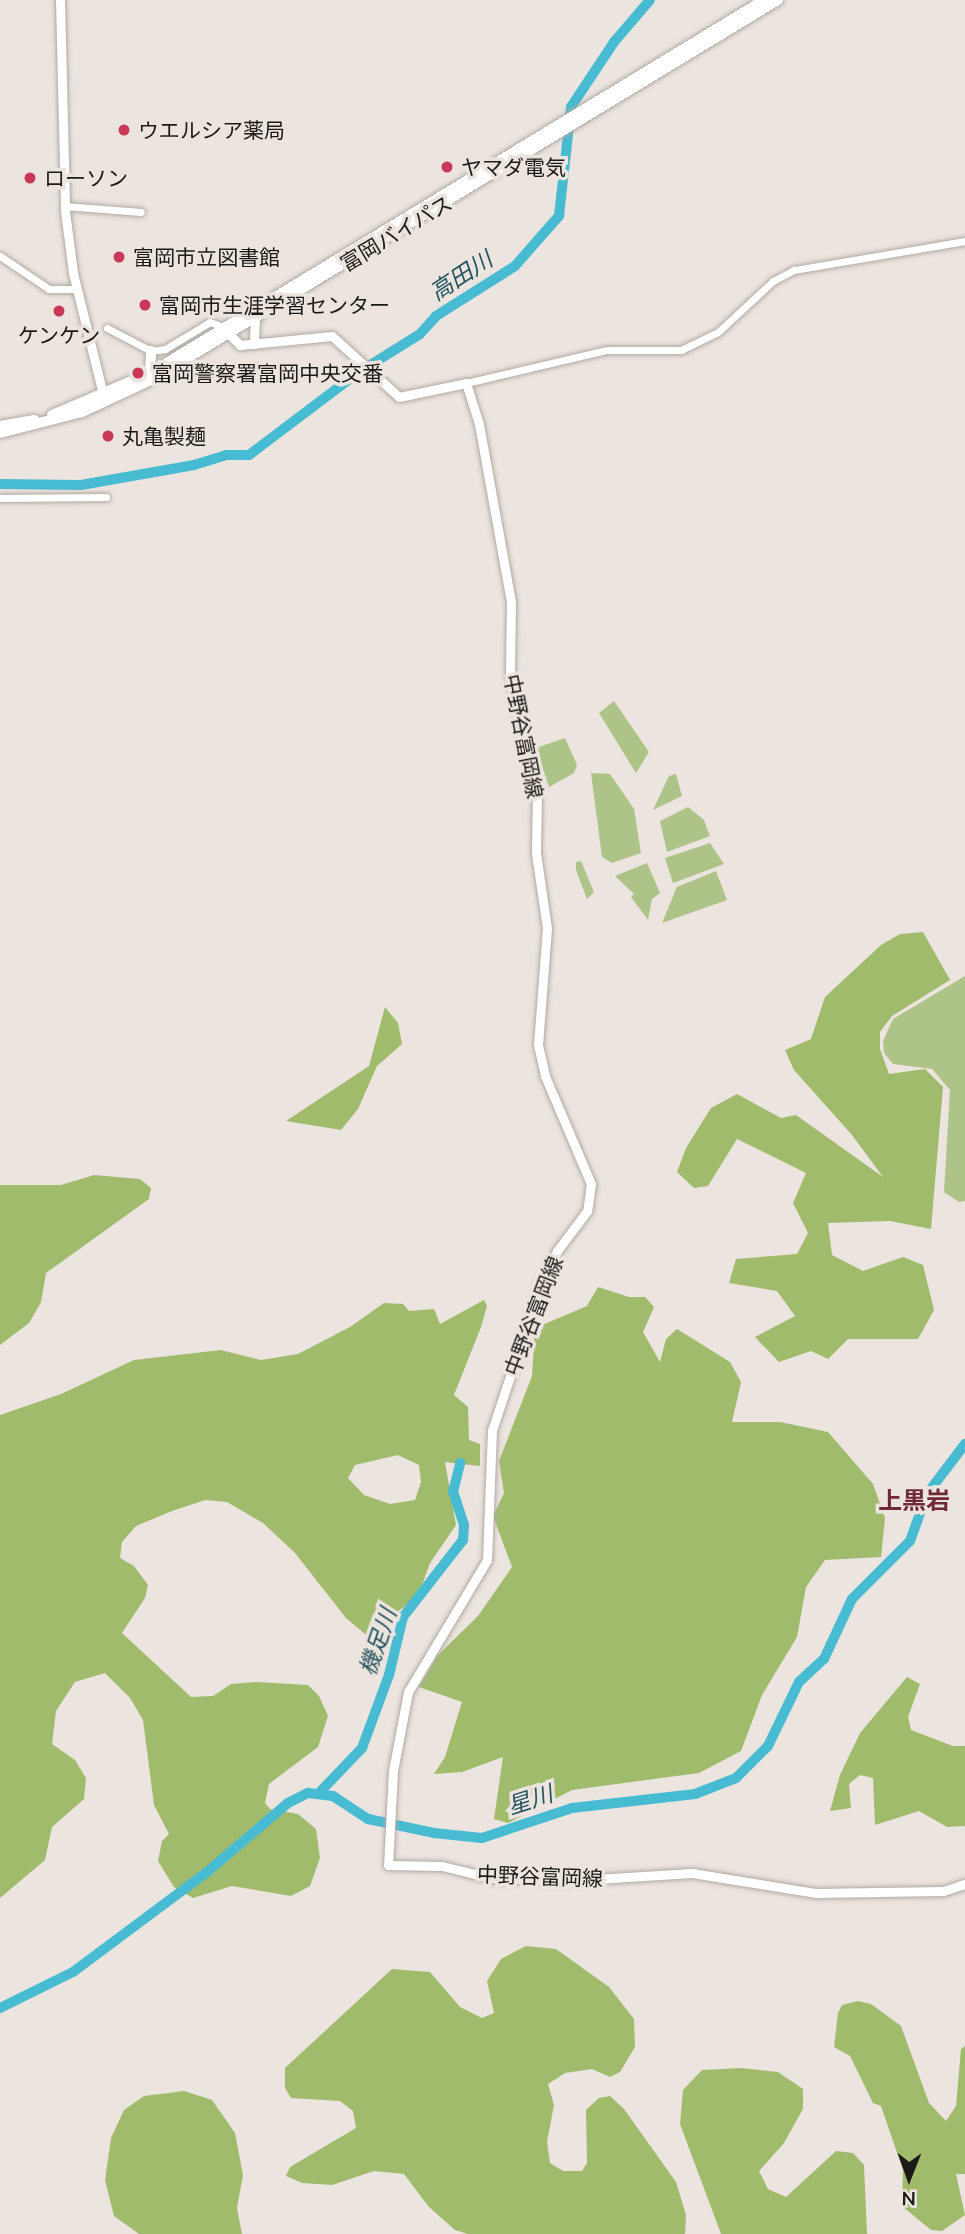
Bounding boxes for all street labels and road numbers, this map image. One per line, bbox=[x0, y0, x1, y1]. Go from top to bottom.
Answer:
street label: 富岡バイパス bbox=[336, 190, 456, 276]
street label: 中野谷富岡線 bbox=[500, 672, 548, 800]
street label: 中野谷富岡線 bbox=[499, 1253, 567, 1379]
street label: 中野谷富岡線 bbox=[477, 1861, 603, 1891]

